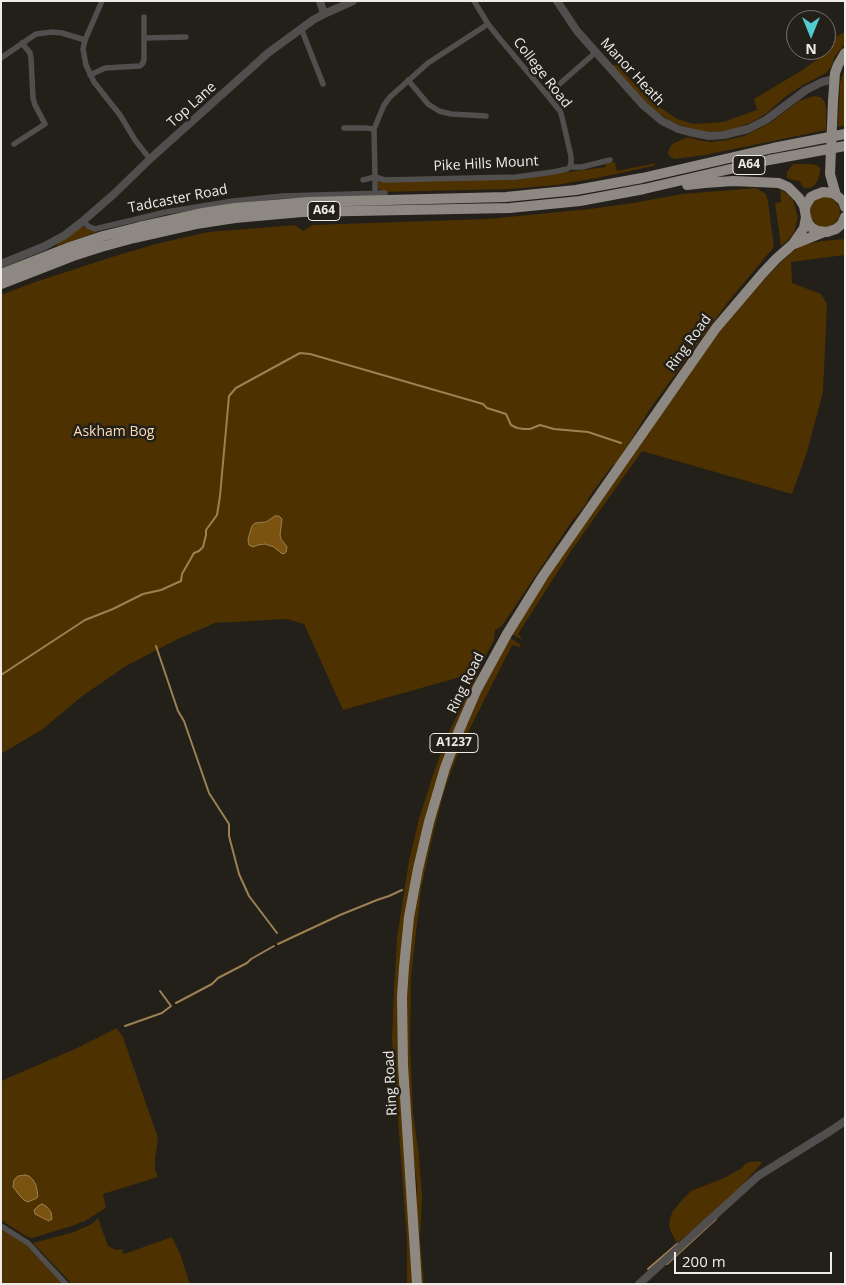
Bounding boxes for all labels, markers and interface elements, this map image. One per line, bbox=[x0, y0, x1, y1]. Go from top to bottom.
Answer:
north arrow bbox=[786, 10, 836, 60]
street label: College Road bbox=[509, 34, 575, 112]
street label: Manor Heath bbox=[596, 35, 668, 109]
text: N bbox=[805, 40, 817, 59]
street label: Top Lane bbox=[164, 79, 220, 131]
street label: Pike Hills Mount bbox=[433, 153, 539, 175]
road number: A64 bbox=[733, 156, 765, 174]
street label: Tadcaster Road bbox=[127, 181, 229, 217]
road number: A64 bbox=[308, 202, 340, 220]
street label: Ring Road bbox=[663, 312, 715, 374]
park label: Askham Bog bbox=[74, 424, 154, 440]
street label: Ring Road bbox=[444, 650, 488, 716]
road number: A1237 bbox=[430, 734, 478, 752]
street label: Ring Road bbox=[381, 1050, 401, 1116]
scale bar bbox=[676, 1242, 834, 1274]
text: 200 m bbox=[682, 1251, 726, 1271]

